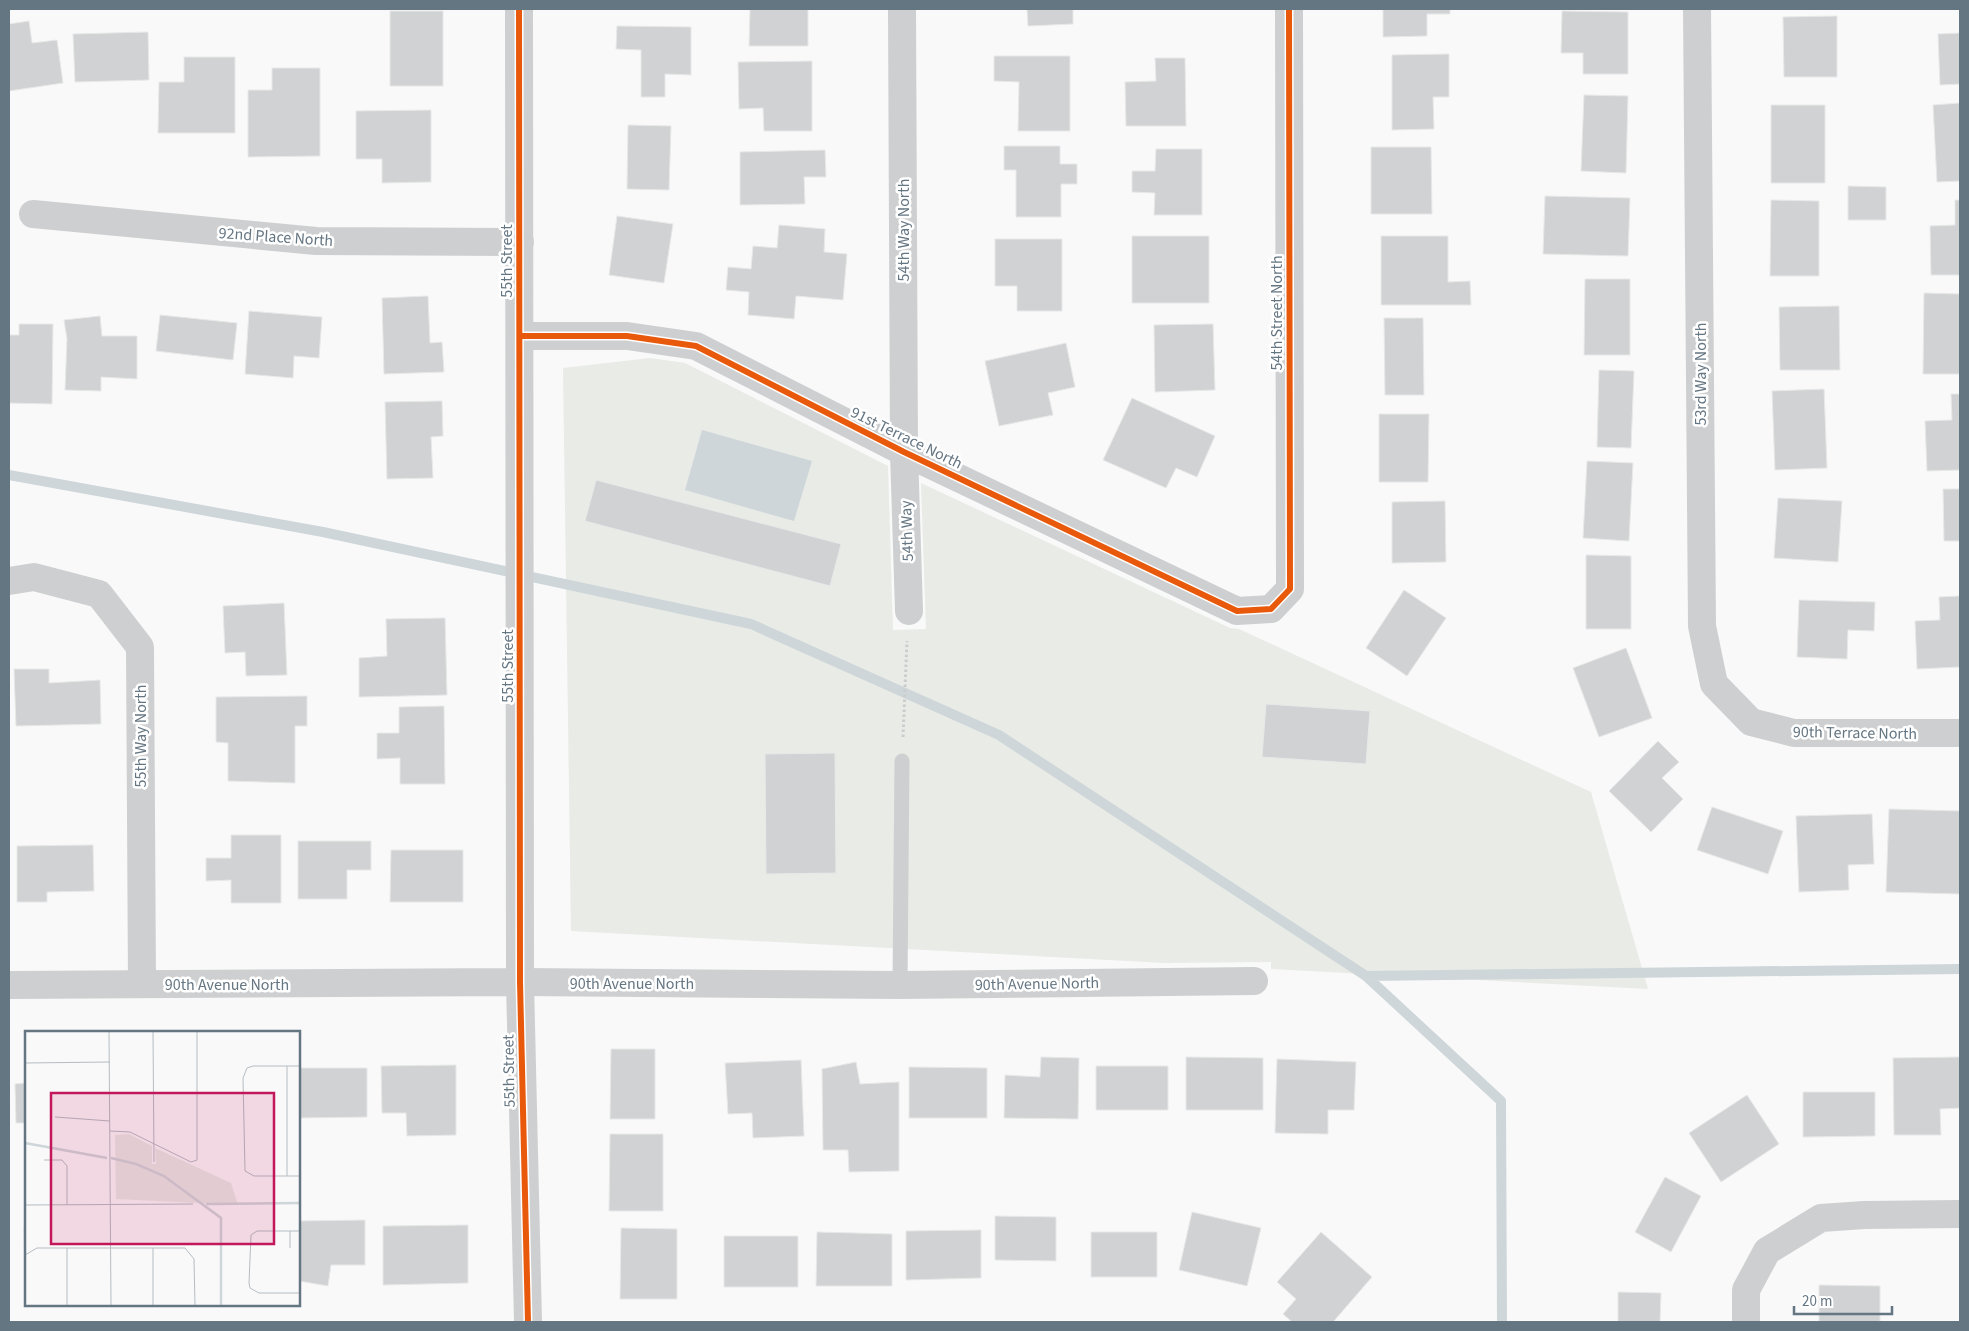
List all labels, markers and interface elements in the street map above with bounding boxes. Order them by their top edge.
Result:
street label: 54th Way North [893,179,915,281]
street label: 92nd Place North [218,222,334,252]
street label: 55th Street [496,224,518,298]
street label: 54th Street North [1266,255,1288,371]
street label: 53rd Way North [1690,322,1712,426]
street label: 91st Terrace North [847,401,966,475]
street label: 54th Way [895,500,919,562]
street label: 55th Street [497,629,519,703]
street label: 55th Way North [130,685,152,787]
street label: 90th Terrace North [1793,721,1917,745]
street label: 90th Avenue North [975,972,1099,996]
street label: 90th Avenue North [570,973,694,995]
street label: 90th Avenue North [165,974,289,996]
inset map [25,1031,300,1306]
street label: 55th Street [497,1034,521,1108]
scale bar [1794,1284,1892,1316]
text: 20 m [1802,1291,1832,1312]

